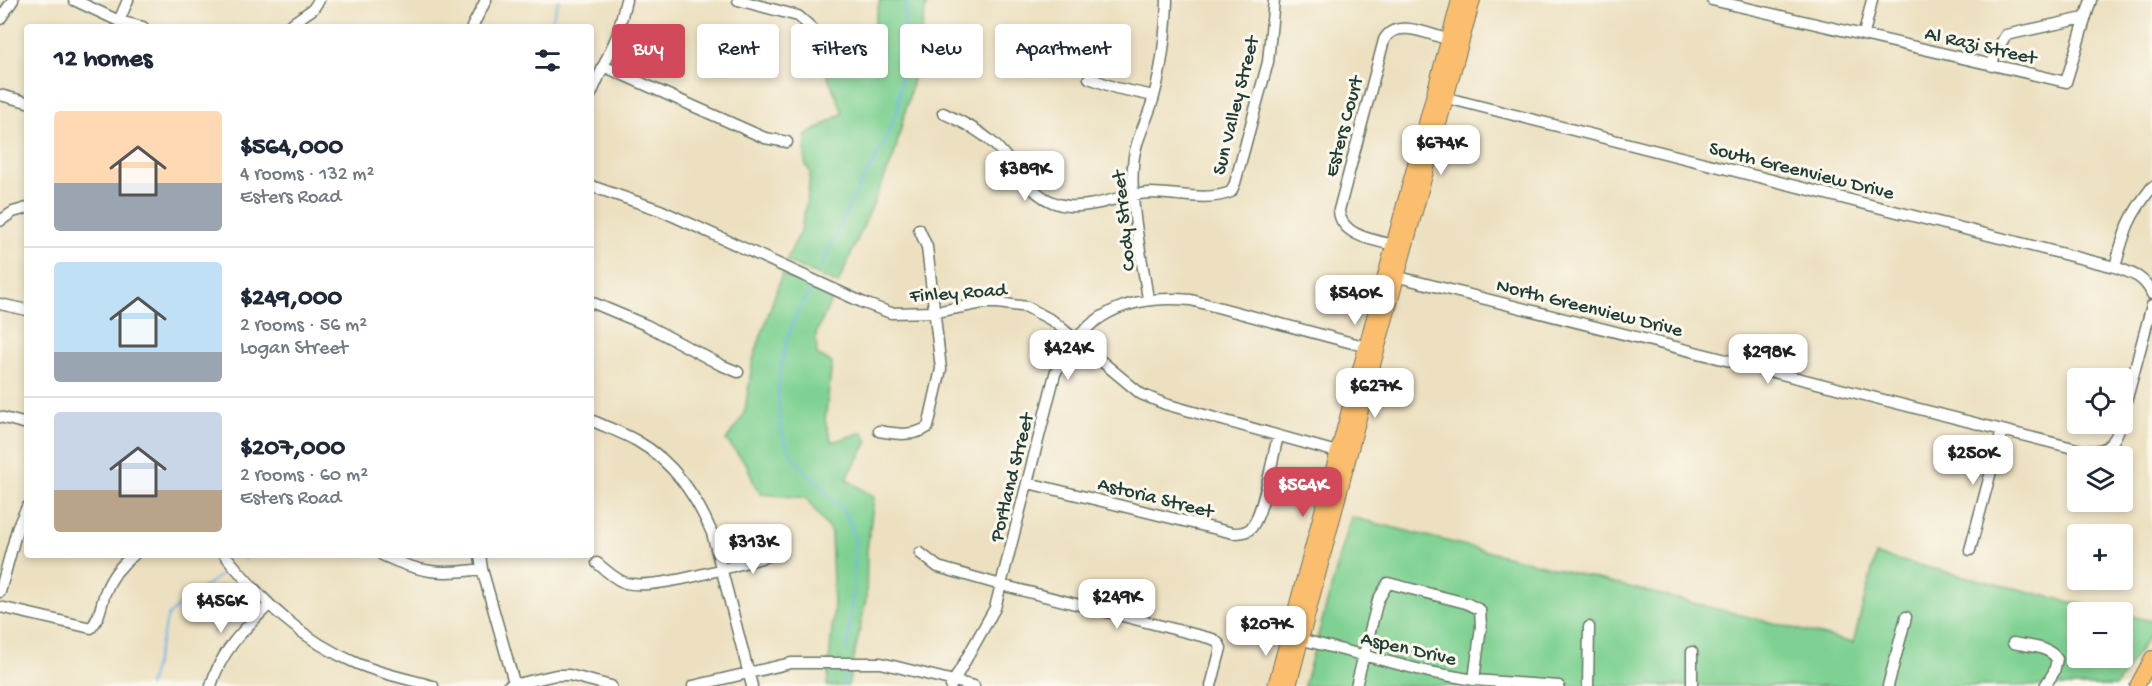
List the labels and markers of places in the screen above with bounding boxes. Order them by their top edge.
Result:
pin: $674K [1399,125,1483,176]
pin: $389K [983,151,1067,202]
pin: $540K [1313,275,1397,326]
pin: $424K [1026,330,1110,381]
pin: $298K [1726,334,1810,385]
pin: $627K [1333,368,1417,419]
pin: $250K [1931,435,2015,486]
pin: $564K [1261,467,1345,518]
pin: $313K [711,524,795,575]
pin: $249K [1075,579,1159,630]
pin: $456K [179,583,263,634]
pin: $207K [1224,606,1308,657]

